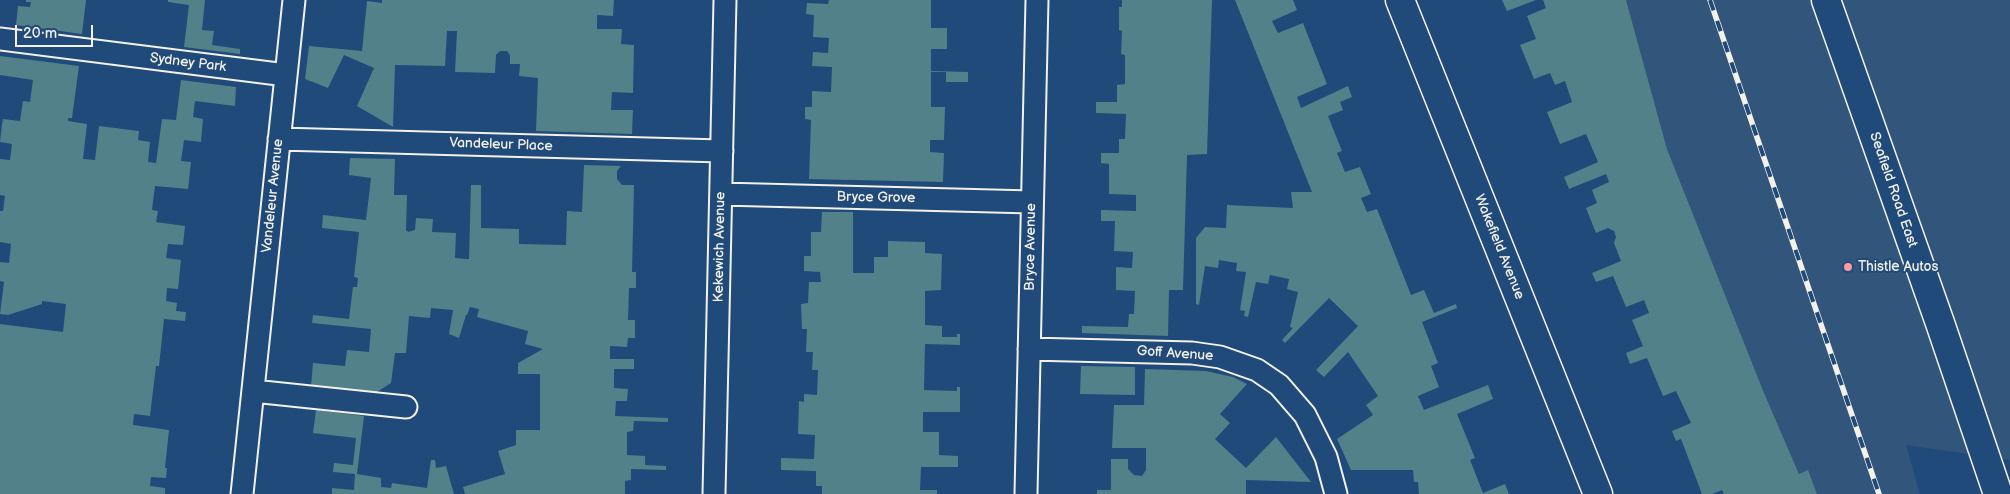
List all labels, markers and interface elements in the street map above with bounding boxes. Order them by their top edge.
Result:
scale bar [18,15,95,47]
text: 20 m [23,24,57,43]
street label: Sydney Park [149,50,227,76]
street label: Seafield Road East [1865,130,1921,250]
street label: Vandeleur Place [449,135,553,155]
street label: Vandeleur Avenue [259,138,287,254]
street label: Bryce Grove [836,189,916,207]
street label: Kekewich Avenue [711,191,729,303]
street label: Wakefield Avenue [1470,192,1528,302]
street label: Bryce Avenue [1022,203,1040,291]
place label: Thistle Autos [1858,259,1938,275]
marker: Thistle Autos [1842,261,1854,273]
street label: Goff Avenue [1136,343,1214,365]

